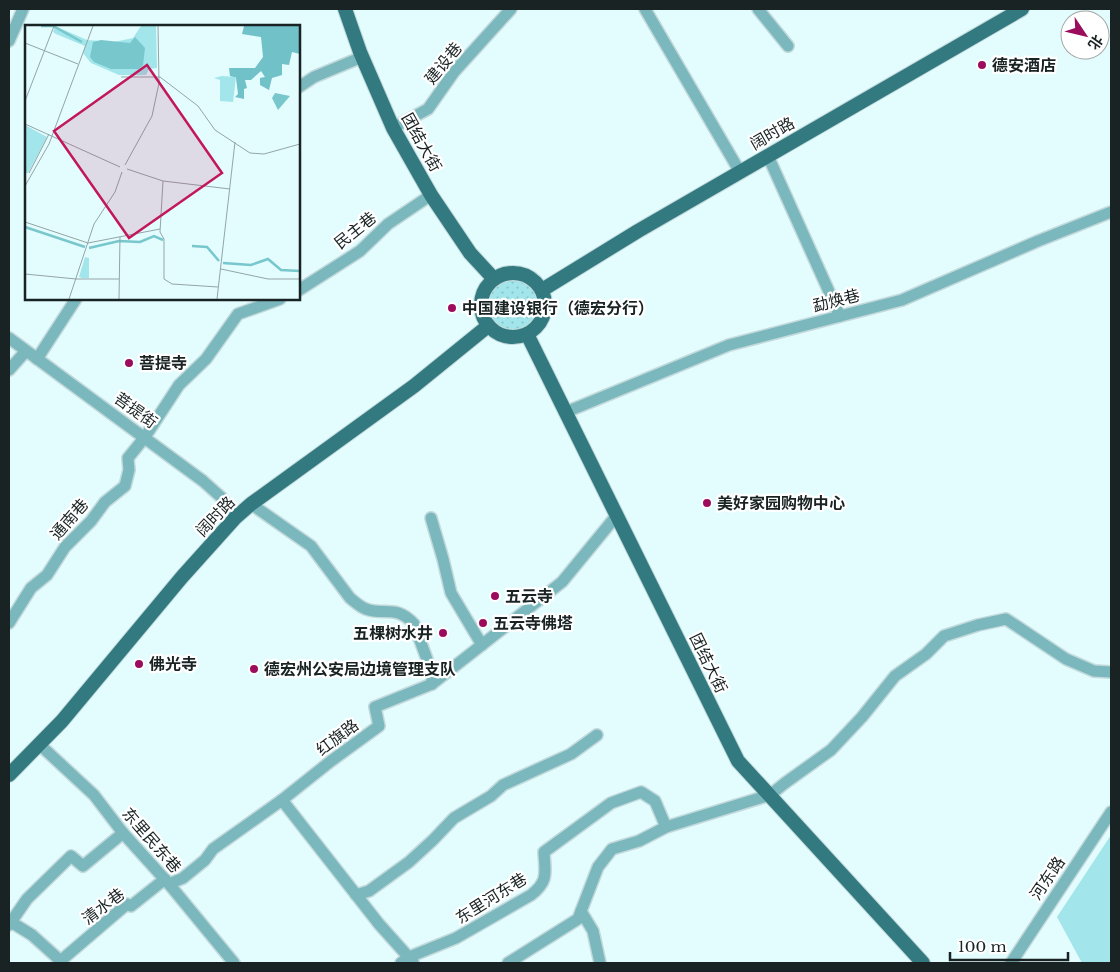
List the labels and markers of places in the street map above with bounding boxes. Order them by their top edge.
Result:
place label: 德安酒店 [992,55,1056,75]
marker: 德安酒店 [976,59,988,71]
place label: 中国建设银行（德宏分行） [462,298,654,318]
marker: 中国建设银行（德宏分行） [446,302,458,314]
place label: 菩提寺 [139,353,187,373]
marker: 菩提寺 [123,357,135,369]
place label: 美好家园购物中心 [717,493,845,513]
marker: 美好家园购物中心 [701,497,713,509]
place label: 五云寺 [505,586,553,606]
marker: 五云寺 [489,590,501,602]
place label: 五云寺佛塔 [493,613,573,633]
marker: 五云寺佛塔 [477,617,489,629]
place label: 五棵树水井 [353,623,433,643]
marker: 五棵树水井 [437,627,449,639]
place label: 佛光寺 [149,654,197,674]
marker: 佛光寺 [133,658,145,670]
place label: 德宏州公安局边境管理支队 [264,659,456,679]
marker: 德宏州公安局边境管理支队 [248,663,260,675]

